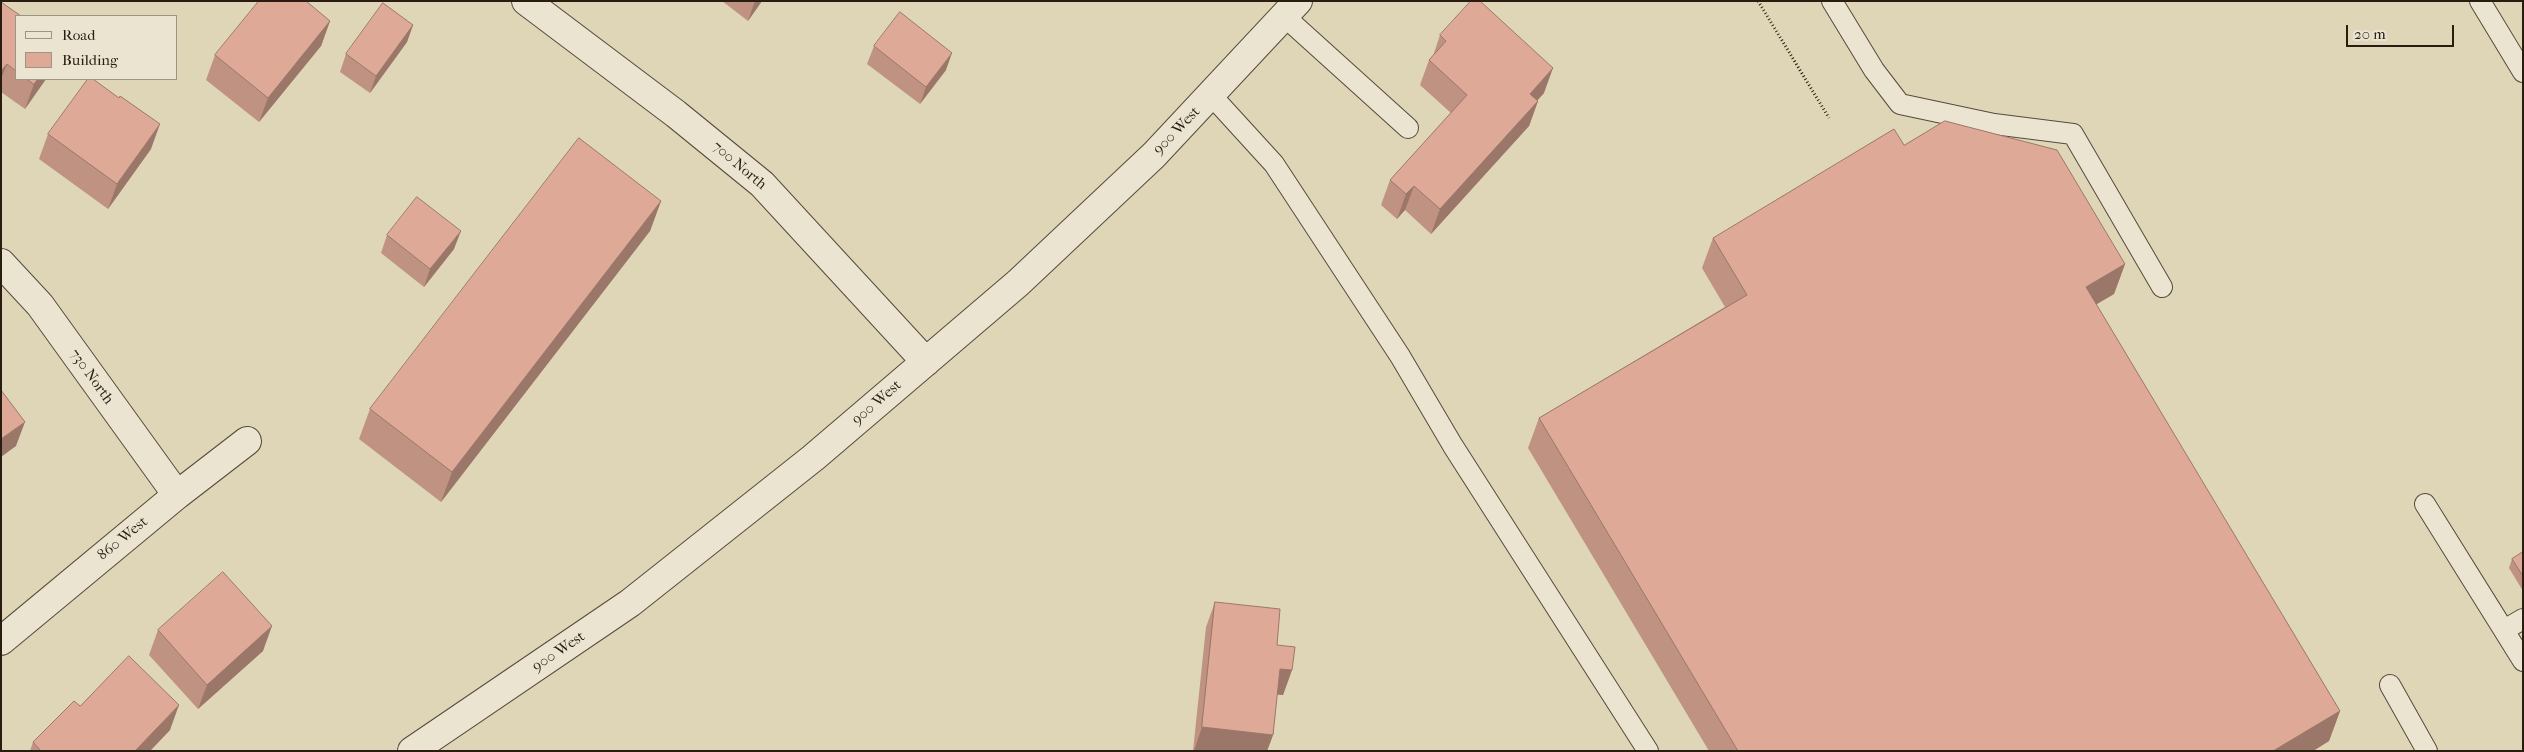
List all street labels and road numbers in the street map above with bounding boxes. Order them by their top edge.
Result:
street label: 900 West [1150,103,1204,159]
street label: 700 North [708,138,770,194]
street label: 730 North [65,346,117,408]
street label: 900 West [849,377,905,429]
street label: 860 West [94,513,152,565]
street label: 900 West [529,628,589,676]

